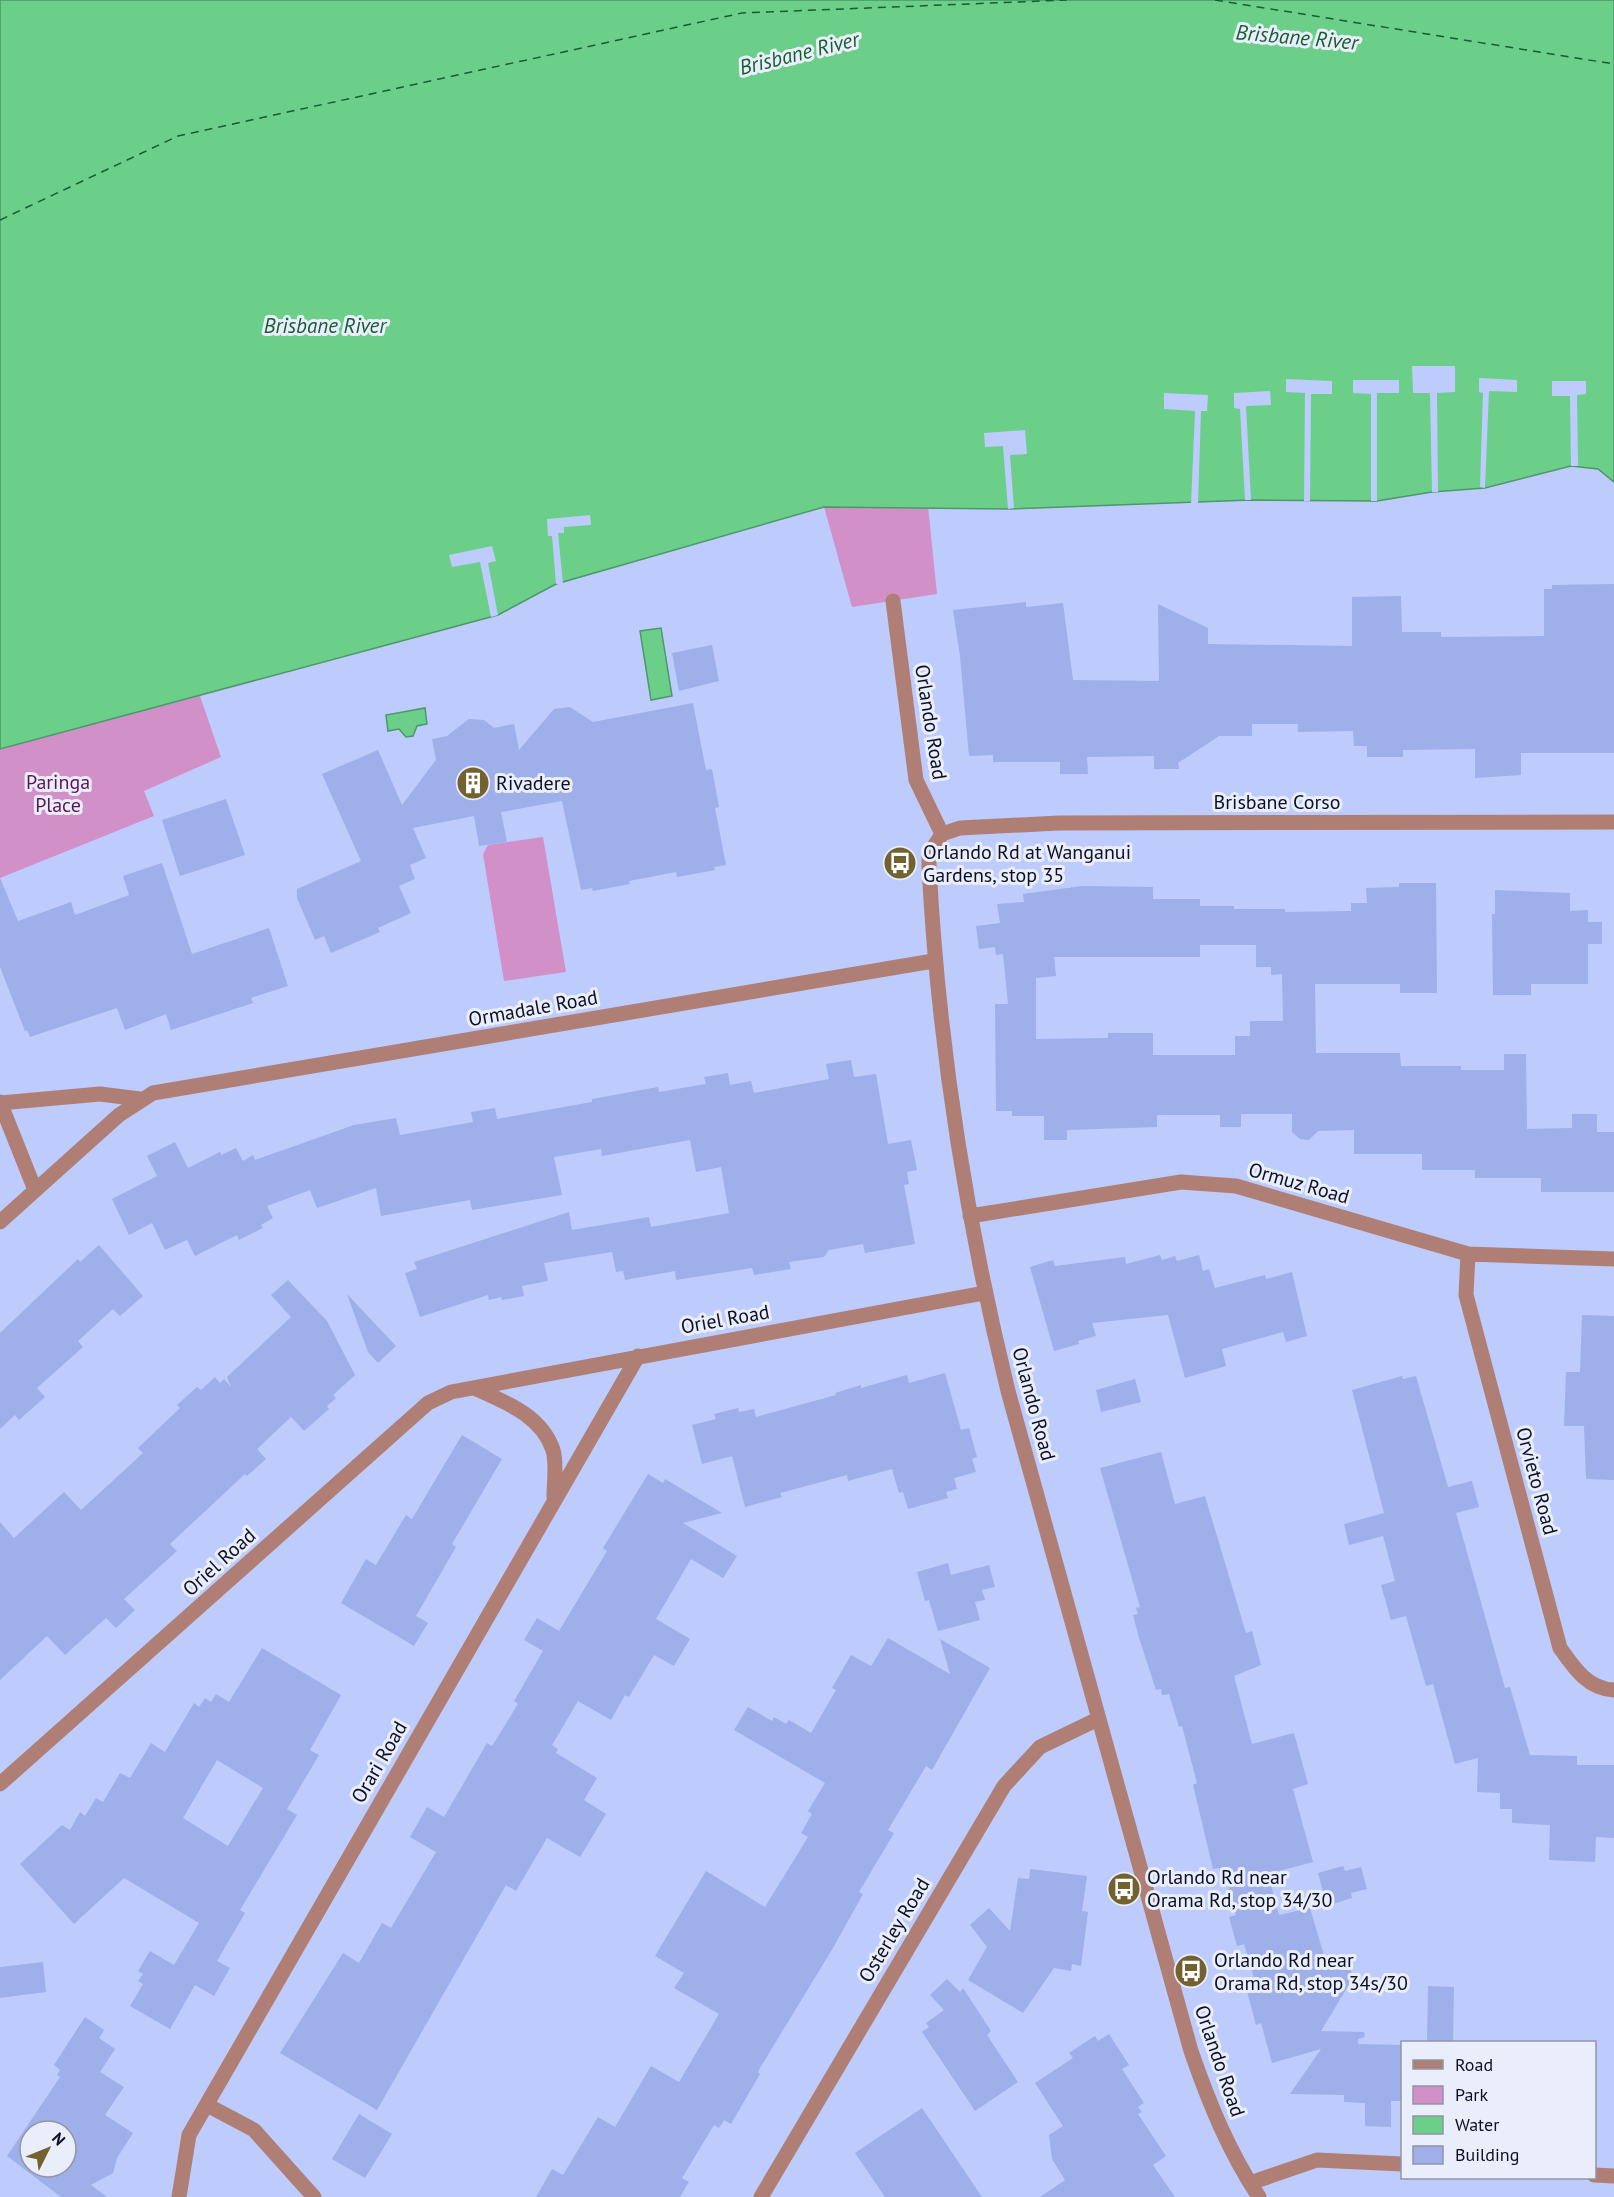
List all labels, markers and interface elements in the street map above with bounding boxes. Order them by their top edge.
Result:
water label: Brisbane River [1235,18,1361,56]
water label: Brisbane River [736,25,864,81]
water label: Brisbane River [264,312,388,339]
street label: Orlando Road [909,663,953,781]
building icon: Rivadere [455,765,491,801]
park label: Paringa Place [26,769,90,818]
place label: Rivadere [496,770,571,796]
street label: Brisbane Corso [1214,789,1340,815]
place label: Orlando Rd at Wanganui Gardens, stop 35 [923,839,1131,888]
bus stop icon: Orlando Rd at Wanganui Gardens, stop 35 [882,845,918,881]
street label: Ormadale Road [466,984,600,1032]
street label: Ormuz Road [1246,1156,1352,1210]
street label: Oriel Road [679,1298,771,1340]
street label: Orlando Road [1006,1344,1062,1464]
street label: Orvieto Road [1510,1424,1564,1538]
street label: Oriel Road [177,1522,261,1602]
street label: Orari Road [345,1716,413,1808]
place label: Orlando Rd near Orama Rd, stop 34/30 [1147,1864,1332,1913]
bus stop icon: Orlando Rd near Orama Rd, stop 34/30 [1106,1871,1142,1907]
street label: Osterley Road [853,1873,935,1987]
place label: Orlando Rd near Orama Rd, stop 34s/30 [1214,1947,1408,1996]
bus stop icon: Orlando Rd near Orama Rd, stop 34s/30 [1173,1953,1209,1989]
street label: Orlando Road [1189,2002,1251,2120]
legend [1401,2041,1596,2179]
text: Road [1455,2053,1493,2076]
text: Park [1455,2083,1488,2106]
text: Water [1455,2113,1499,2136]
north arrow [18,2119,78,2179]
text: N [48,2128,70,2149]
text: Building [1455,2143,1519,2166]

